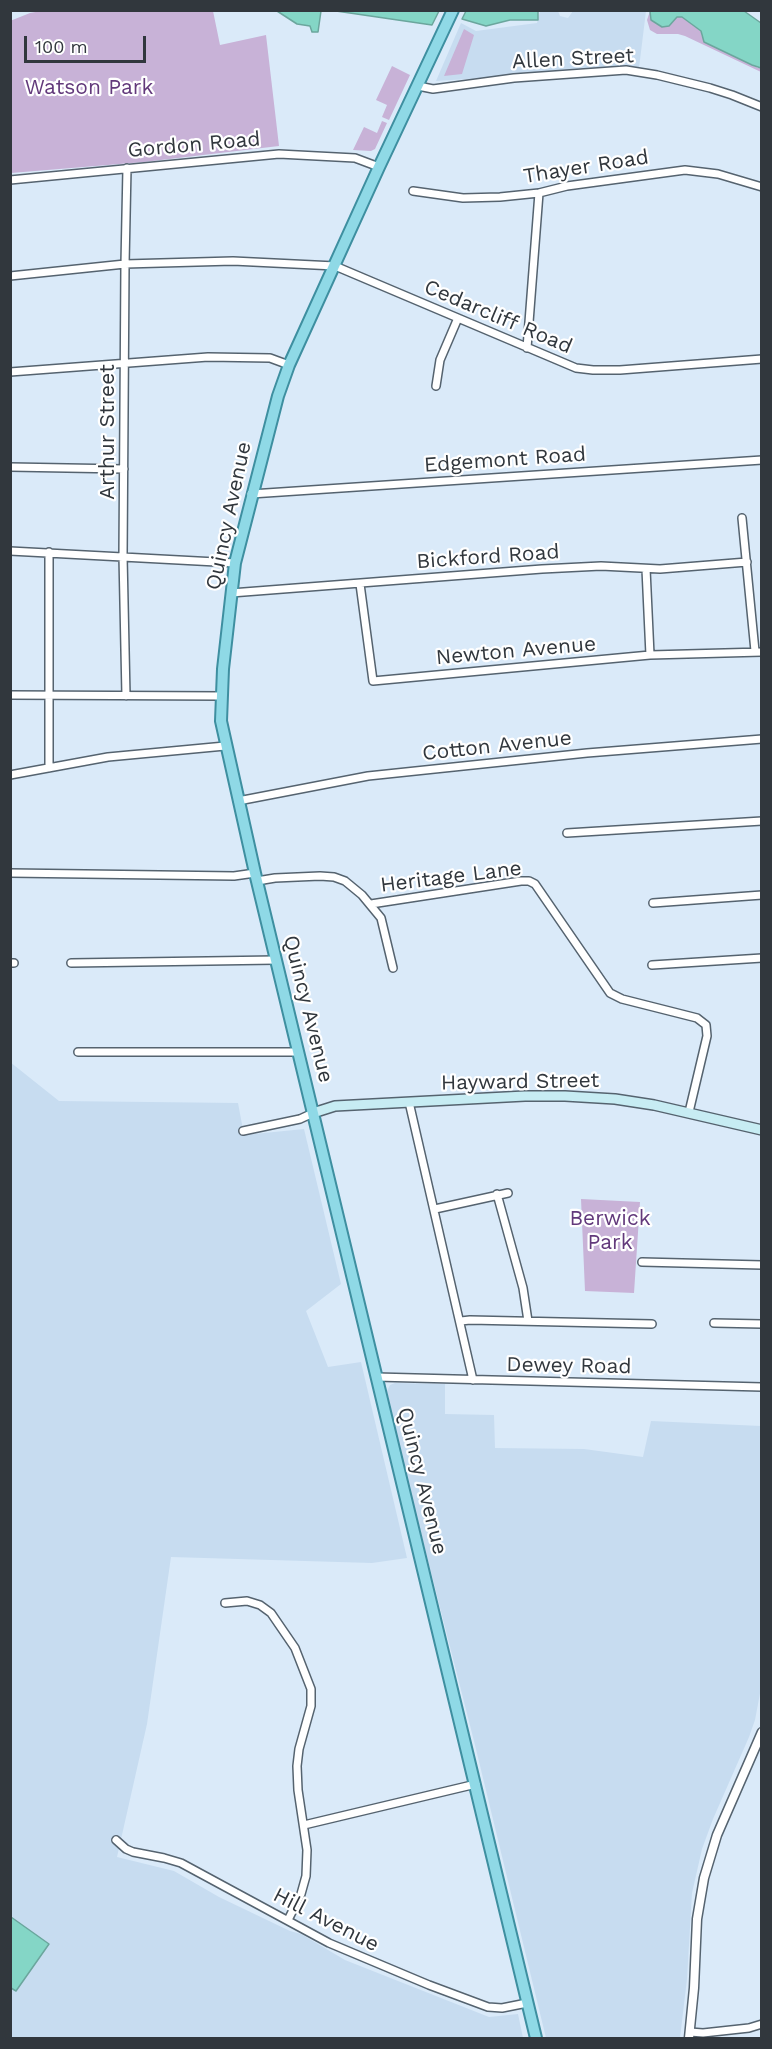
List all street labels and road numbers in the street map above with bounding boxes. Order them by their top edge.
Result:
street label: Allen Street [511,43,635,75]
street label: Gordon Road [127,127,261,163]
street label: Thayer Road [522,145,650,189]
street label: Cedarcliff Road [420,274,576,360]
street label: Arthur Street [95,364,121,500]
street label: Quincy Avenue [201,440,257,592]
street label: Edgemont Road [423,442,587,478]
street label: Bickford Road [416,539,560,575]
street label: Newton Avenue [435,631,597,671]
street label: Cotton Avenue [421,726,573,766]
street label: Heritage Lane [379,856,523,898]
street label: Quincy Avenue [278,933,338,1085]
street label: Hayward Street [441,1068,599,1096]
street label: Dewey Road [506,1352,632,1380]
street label: Quincy Avenue [392,1405,452,1557]
street label: Hill Avenue [269,1883,383,1957]

